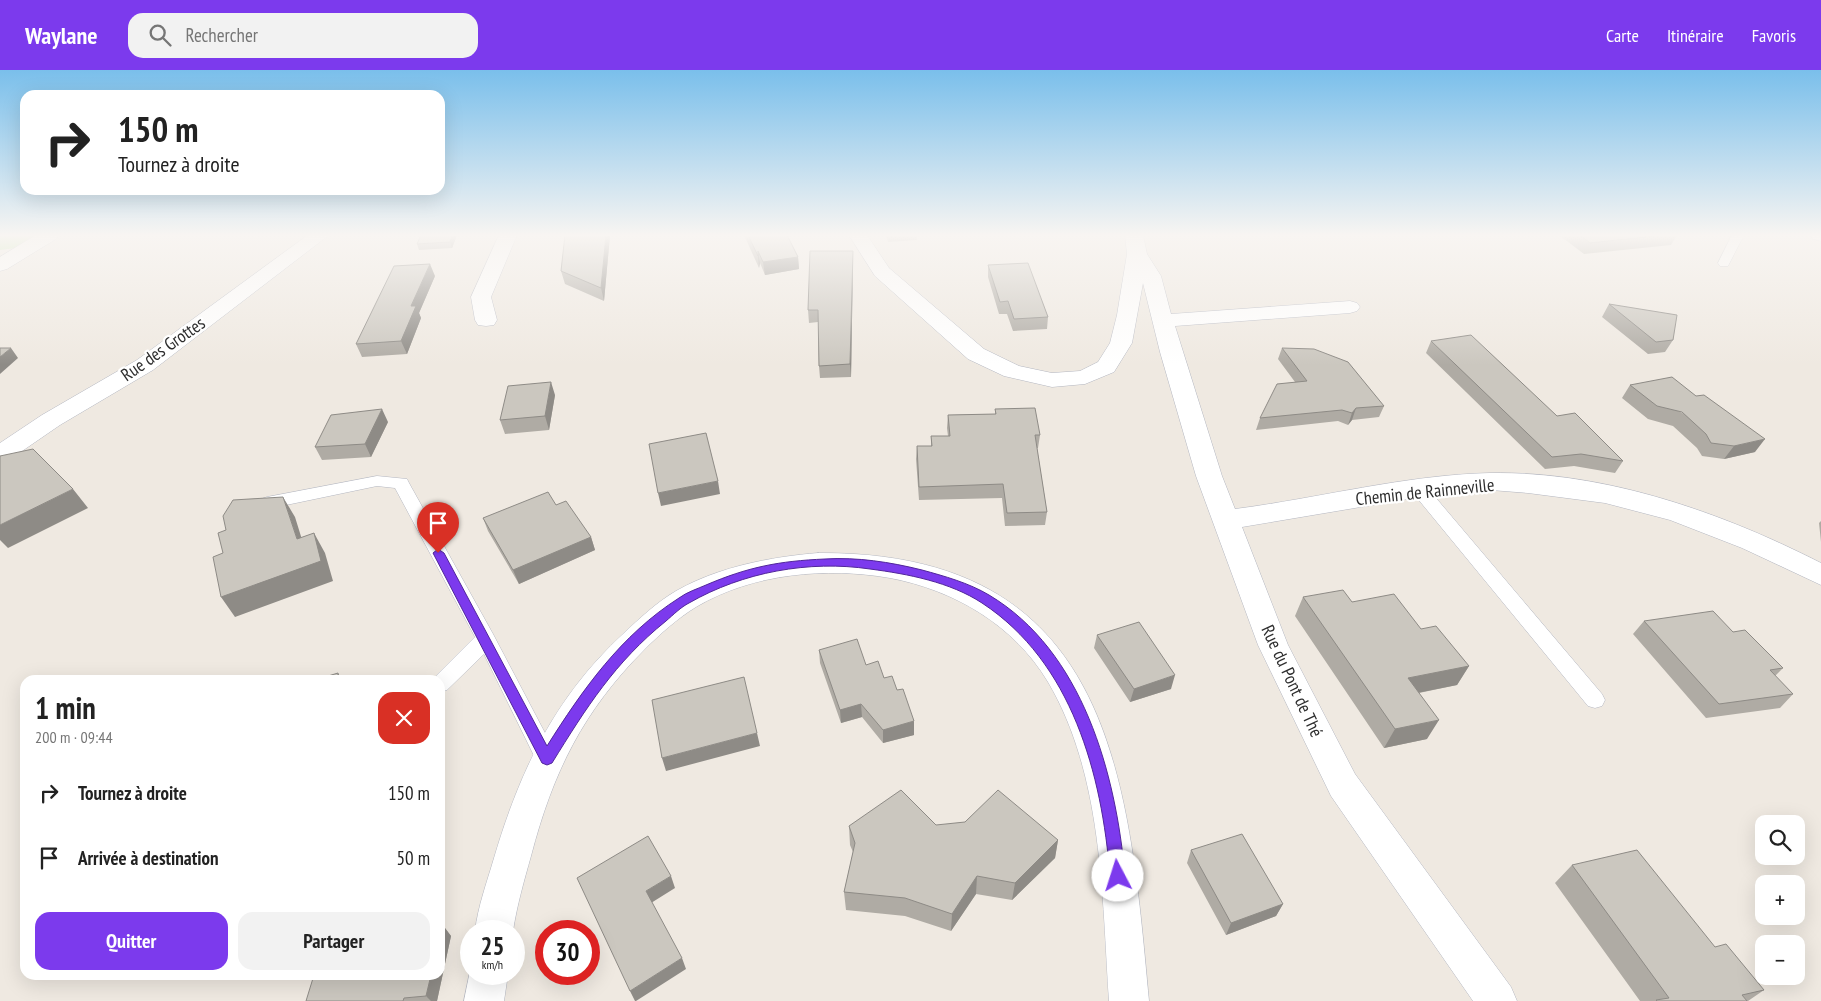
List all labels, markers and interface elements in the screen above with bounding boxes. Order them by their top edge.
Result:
search box [128,13,478,58]
text: Waylane [25,20,98,51]
icon: search [146,21,174,49]
text: Rechercher [186,23,258,47]
text: Carte [1606,24,1639,47]
text: Itinéraire [1667,24,1724,47]
text: Favoris [1752,24,1796,47]
text: 150 m [118,106,199,152]
icon: right [35,110,100,175]
text: Tournez à droite [118,150,240,178]
street label: Rue des Grottes [116,311,209,386]
street label: Chemin de Rainneville [1354,473,1495,510]
pin [417,502,459,553]
icon: arrive [424,509,452,537]
street label: Rue du Pont de Thé [1256,621,1328,741]
text: 1 min [35,688,96,727]
button: close [378,692,430,744]
text: 200 m · 09:44 [35,727,113,747]
icon: right [35,779,63,807]
text: Tournez à droite [78,781,187,805]
text: 150 m [388,781,430,805]
map controls [1755,815,1805,985]
button: search [1755,815,1805,865]
icon: arrive [35,844,63,872]
text: Arrivée à destination [78,846,219,870]
text: 50 m [397,846,430,870]
position arrow [1091,849,1143,901]
button: + [1755,875,1805,925]
button: Quitter [35,912,228,970]
button: Partager [238,912,430,970]
speed limit sign: 30 [535,920,600,985]
text: 25 [481,930,504,962]
button: − [1755,935,1805,985]
text: km/h [482,957,503,972]

